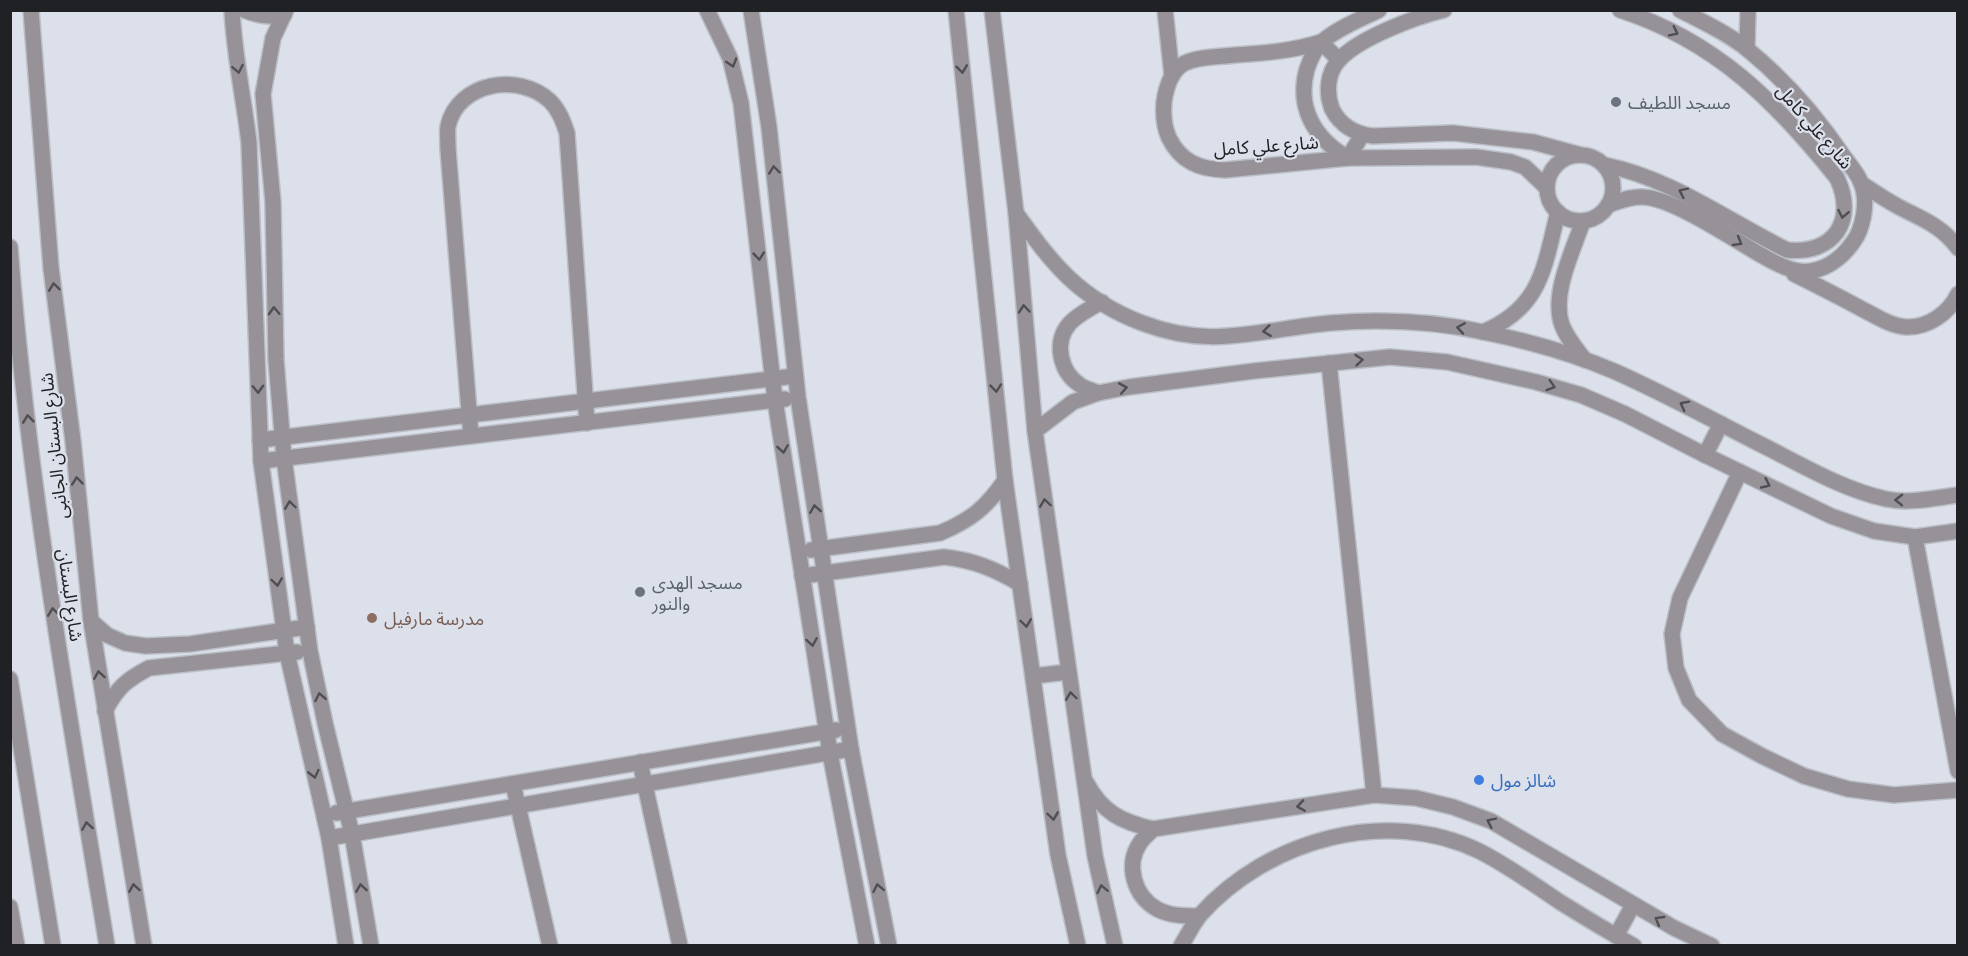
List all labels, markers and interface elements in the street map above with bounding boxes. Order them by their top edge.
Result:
one-way arrow [1668,25,1679,37]
one-way arrow [724,57,737,68]
one-way arrow [231,63,244,73]
one-way arrow [955,64,968,73]
street label: شارع علي كامل [1769,78,1859,176]
place label: مسجد اللطيف [1628,90,1731,114]
marker: مسجد اللطيف [1609,95,1623,109]
street label: شارع علي كامل [1213,129,1320,164]
one-way arrow [768,165,781,174]
one-way arrow [1679,188,1690,200]
one-way arrow [1837,208,1850,218]
one-way arrow [1732,235,1742,246]
one-way arrow [752,251,765,261]
one-way arrow [48,283,60,292]
one-way arrow [1018,304,1031,313]
one-way arrow [268,306,280,315]
one-way arrow [1456,322,1466,335]
one-way arrow [1262,325,1271,337]
one-way arrow [1354,354,1363,367]
street label: شارع البستان الجانبى [33,371,76,520]
one-way arrow [1545,379,1556,391]
one-way arrow [1118,382,1128,395]
one-way arrow [989,383,1002,392]
one-way arrow [251,384,264,393]
one-way arrow [1679,401,1690,412]
one-way arrow [23,414,35,424]
one-way arrow [776,445,788,454]
one-way arrow [71,476,84,486]
one-way arrow [1759,477,1770,489]
one-way arrow [1895,494,1904,506]
one-way arrow [1039,498,1052,507]
one-way arrow [285,500,297,509]
one-way arrow [809,505,822,515]
street label: شارع البستان [50,547,89,643]
place label: مسجد الهدى والنور [651,570,743,615]
one-way arrow [271,578,283,587]
marker: مسجد الهدى والنور [633,585,647,599]
place label: مدرسة مارفيل [384,606,484,630]
one-way arrow [47,608,59,617]
marker: مدرسة مارفيل [365,611,379,625]
one-way arrow [1019,618,1031,628]
one-way arrow [806,638,818,647]
one-way arrow [94,670,106,679]
one-way arrow [1066,691,1078,701]
one-way arrow [314,693,327,703]
one-way arrow [307,768,320,778]
place label: شالز مول [1491,768,1556,792]
marker: شالز مول [1472,773,1486,787]
one-way arrow [1296,800,1305,812]
one-way arrow [1046,811,1059,821]
one-way arrow [1486,818,1497,830]
one-way arrow [82,821,94,830]
one-way arrow [128,883,141,893]
one-way arrow [355,883,368,893]
one-way arrow [872,883,885,893]
one-way arrow [1096,884,1109,894]
one-way arrow [1655,916,1665,927]

